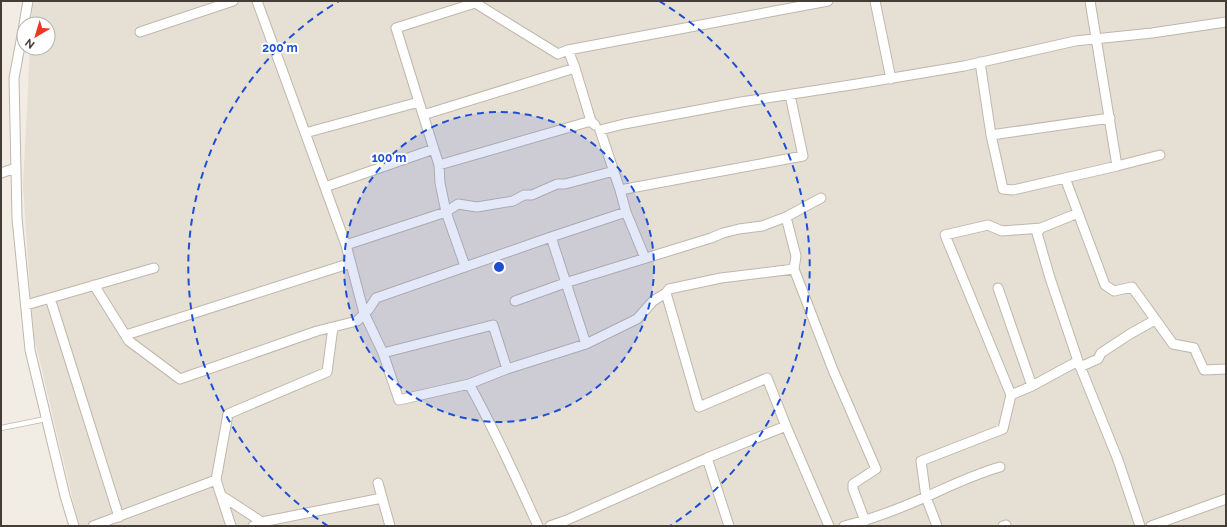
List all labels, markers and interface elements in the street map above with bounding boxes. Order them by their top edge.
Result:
north arrow [16,16,56,56]
text: N [23,36,37,51]
text: 200 m [262,41,298,55]
text: 100 m [372,151,406,165]
centre of rings [492,260,506,274]

